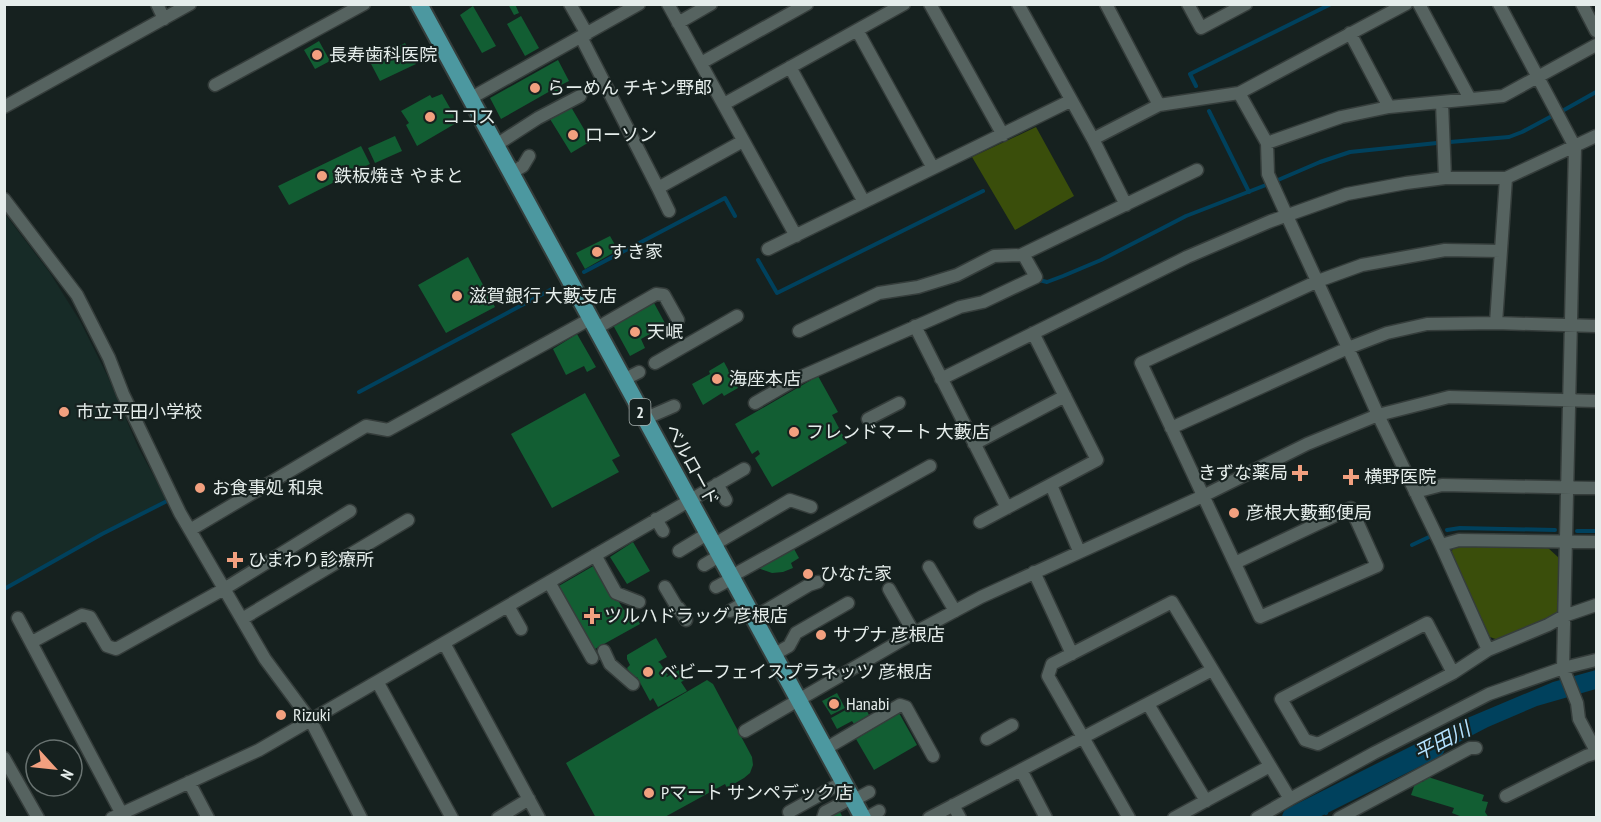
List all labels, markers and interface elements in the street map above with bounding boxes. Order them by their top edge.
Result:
place label: 長寿歯科医院 [329,43,437,66]
marker: 長寿歯科医院 [310,48,324,62]
place label: らーめん チキン野郎 [547,76,712,99]
marker: らーめん チキン野郎 [528,81,542,95]
place label: ココス [442,105,496,128]
marker: ココス [423,110,437,124]
place label: ローソン [585,123,657,146]
marker: ローソン [566,128,580,142]
place label: 鉄板焼き やまと [334,164,464,187]
marker: 鉄板焼き やまと [315,169,329,183]
place label: すき家 [609,240,663,263]
marker: すき家 [590,245,604,259]
place label: 滋賀銀行 大藪支店 [469,284,617,307]
marker: 滋賀銀行 大藪支店 [450,289,464,303]
place label: 天岷 [647,320,683,343]
marker: 天岷 [628,325,642,339]
place label: 海座本店 [729,367,801,390]
marker: 海座本店 [710,372,724,386]
road number: 2 [630,399,650,425]
place label: 市立平田小学校 [76,400,202,423]
marker: 市立平田小学校 [57,405,71,419]
street label: ベルロード [661,420,724,510]
place label: フレンドマート 大藪店 [806,420,990,443]
marker: フレンドマート 大藪店 [787,425,801,439]
place label: きずな薬局 [1198,461,1288,484]
place label: 横野医院 [1364,465,1436,488]
marker: きずな薬局 [1293,466,1307,480]
marker: 横野医院 [1342,468,1360,486]
place label: お食事処 和泉 [212,476,324,499]
marker: お食事処 和泉 [193,481,207,495]
place label: 彦根大藪郵便局 [1246,501,1372,524]
marker: 彦根大藪郵便局 [1227,506,1241,520]
place label: ひまわり診療所 [248,548,374,571]
marker: ひまわり診療所 [226,551,244,569]
place label: ひなた家 [820,562,892,585]
marker: ひなた家 [801,567,815,581]
place label: ツルハドラッグ 彦根店 [604,604,788,627]
marker: ツルハドラッグ 彦根店 [585,609,599,623]
place label: サプナ 彦根店 [833,623,945,646]
marker: サプナ 彦根店 [814,628,828,642]
place label: ベビーフェイスプラネッツ 彦根店 [660,660,932,683]
marker: ベビーフェイスプラネッツ 彦根店 [641,665,655,679]
place label: Hanabi [846,692,890,715]
marker: Hanabi [827,697,841,711]
place label: Rizuki [293,703,331,726]
marker: Rizuki [274,708,288,722]
water label: 平田川 [1409,715,1476,766]
north arrow [24,738,84,798]
text: N [56,766,78,783]
place label: Pマート サンペデック店 [661,781,853,804]
marker: Pマート サンペデック店 [642,786,656,800]

